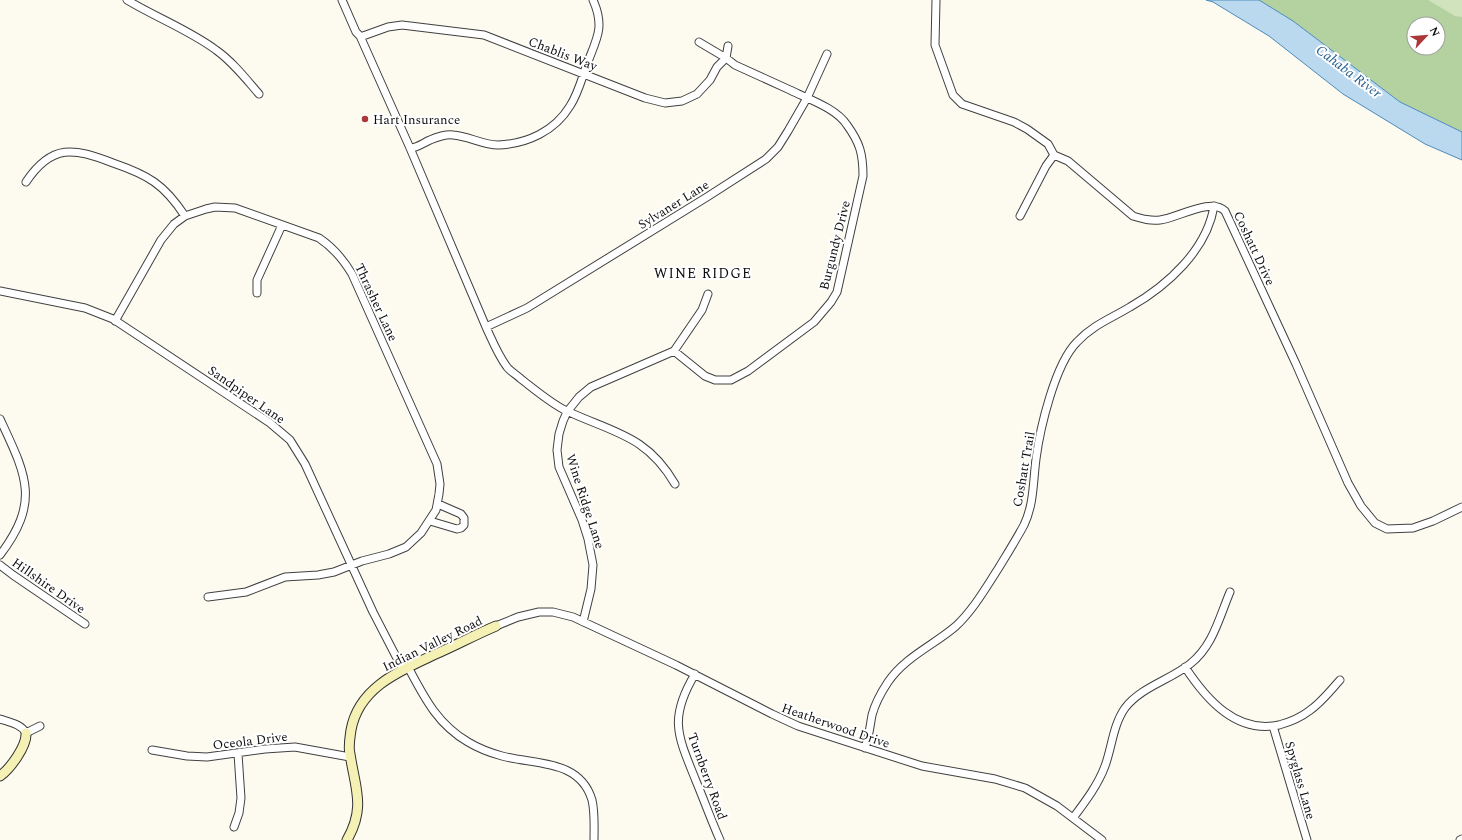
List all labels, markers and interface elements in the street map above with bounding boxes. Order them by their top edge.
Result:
north arrow [1406,16,1446,56]
text: N [1425,24,1444,40]
street label: Chablis Way [525,32,601,76]
water label: Cahaba River [1311,40,1386,103]
place label: Hart Insurance [373,110,460,130]
marker: Hart Insurance [360,114,370,124]
street label: Sylvaner Lane [634,175,713,235]
street label: Burgundy Drive [814,198,856,292]
street label: Coshatt Drive [1228,208,1280,289]
street label: Thrasher Lane [349,260,403,345]
district label: WINE RIDGE [654,263,752,284]
street label: Sandpiper Lane [204,361,289,429]
street label: Coshatt Trail [1008,430,1040,508]
street label: Wine Ridge Lane [560,451,610,551]
street label: Hillshire Drive [7,553,89,619]
street label: Indian Valley Road [379,611,486,677]
street label: Heatherwood Drive [779,698,892,754]
street label: Oceola Drive [212,726,289,756]
street label: Turnberry Road [682,730,732,823]
street label: Spyglass Lane [1279,739,1321,822]

